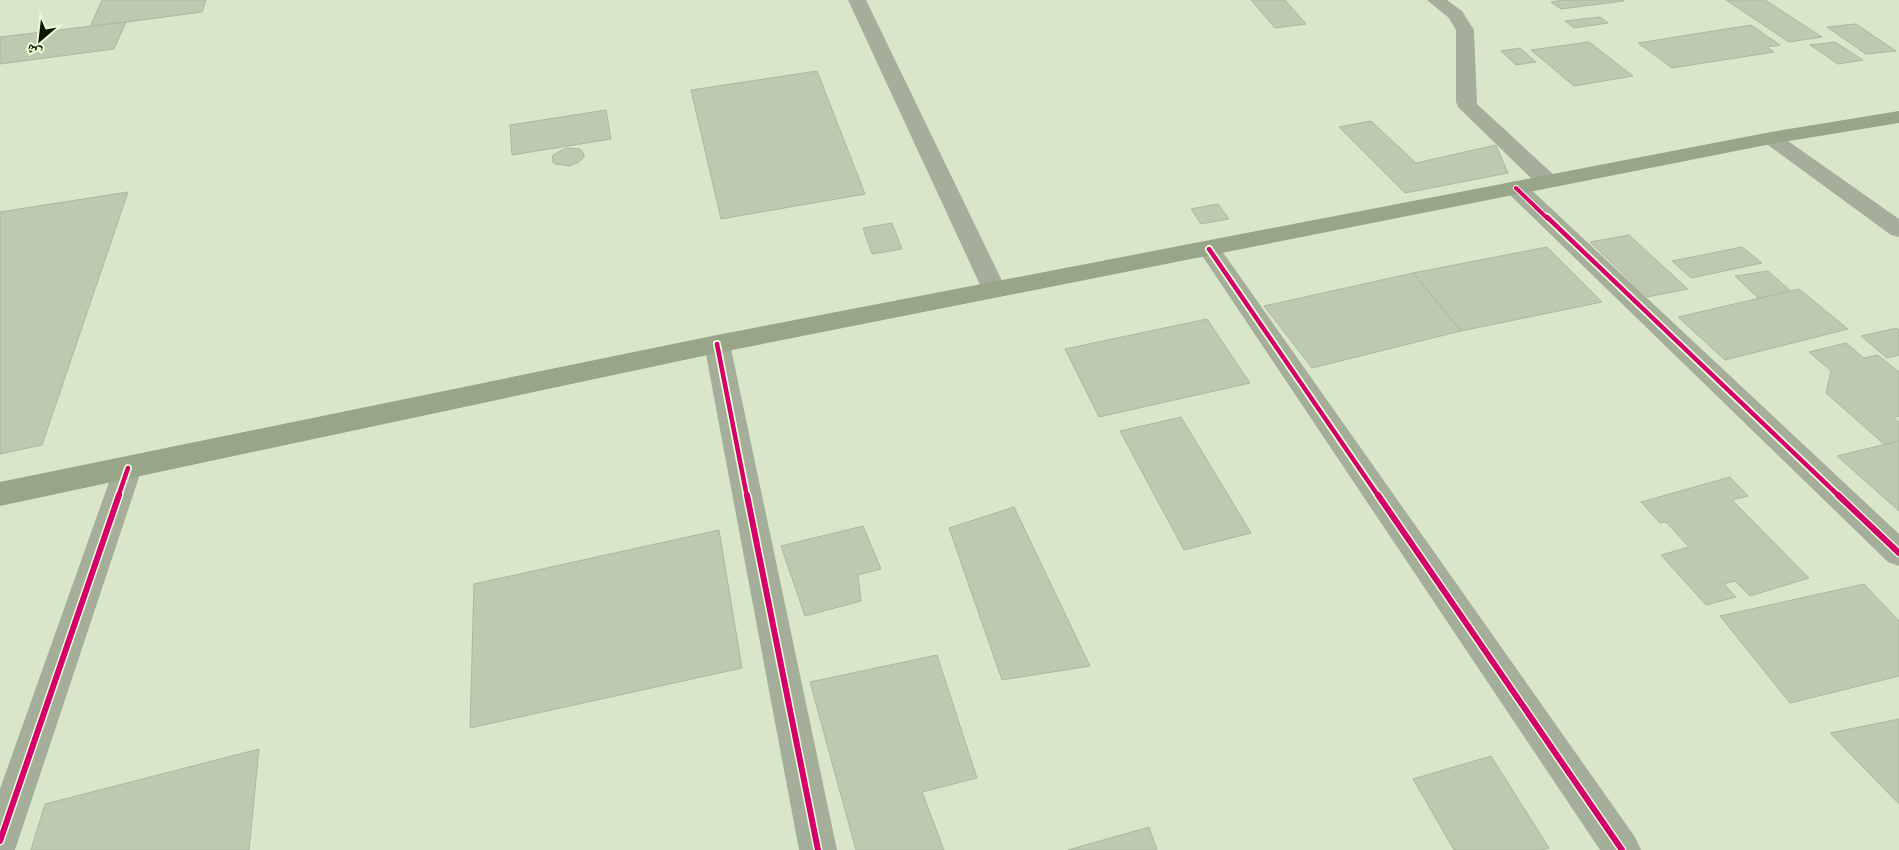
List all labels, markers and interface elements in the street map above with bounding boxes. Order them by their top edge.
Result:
north arrow [15,15,65,65]
text: ش [23,40,45,63]

